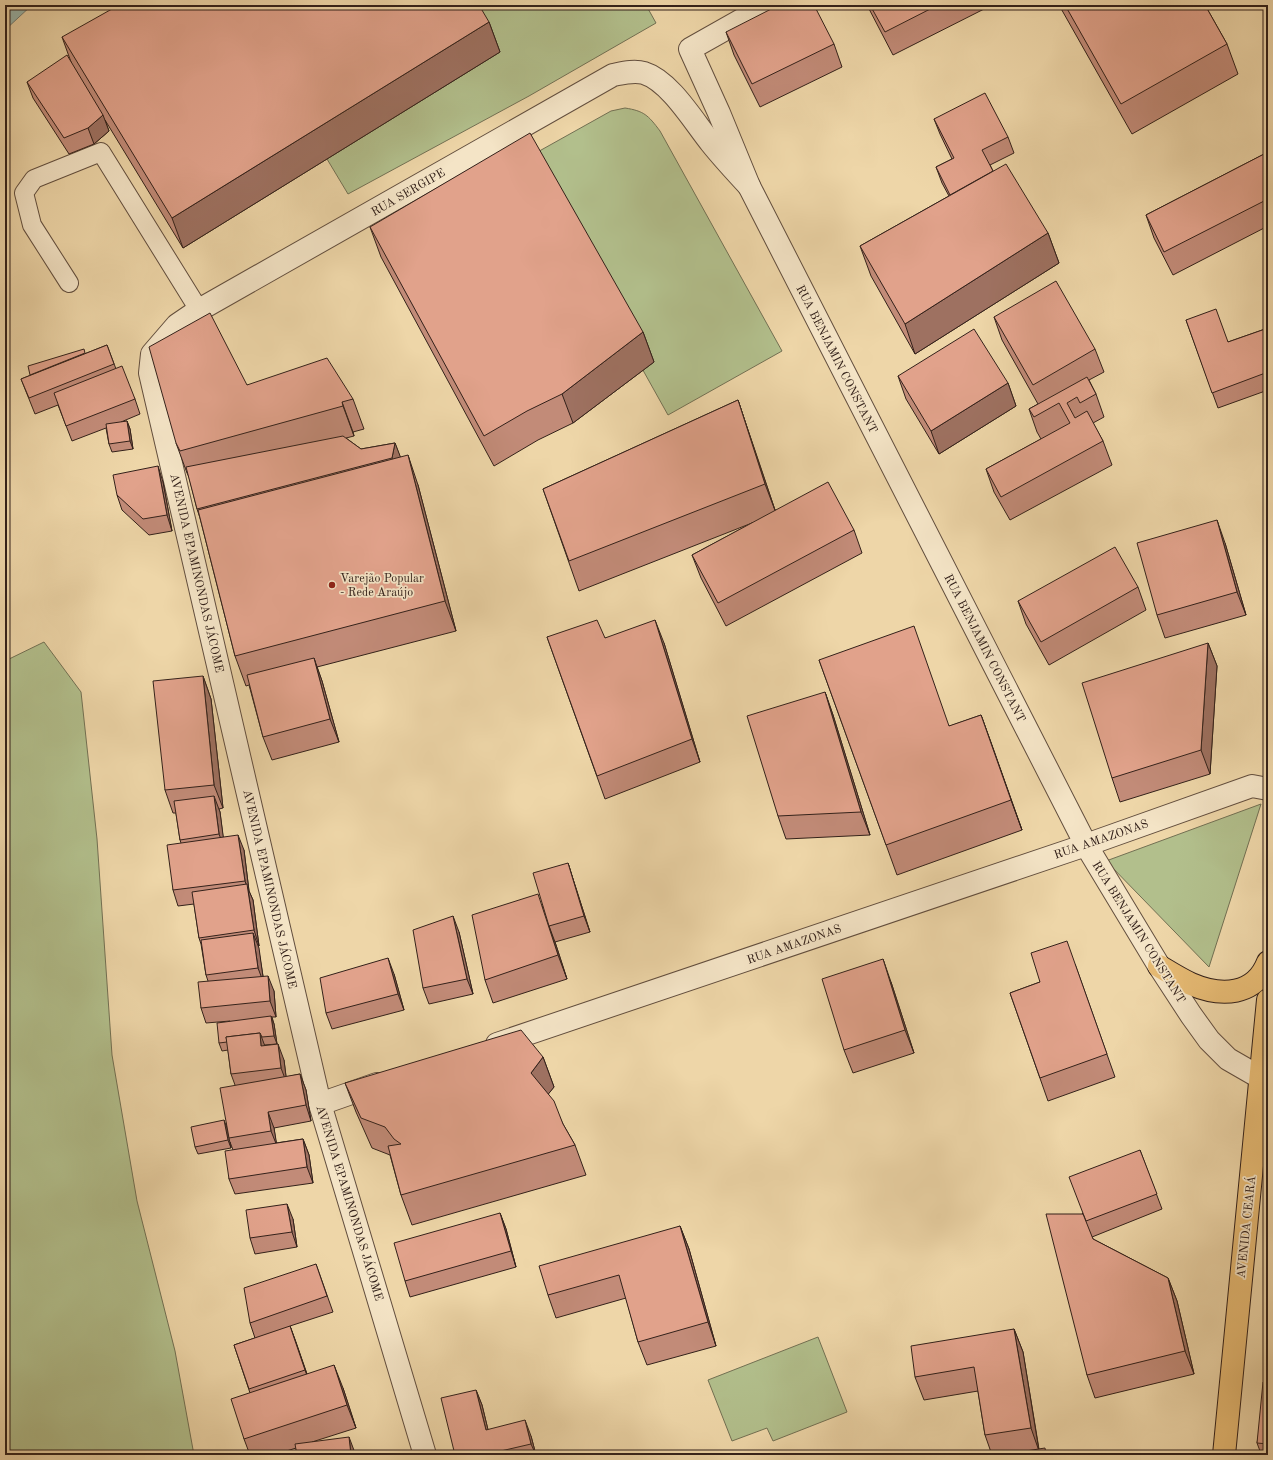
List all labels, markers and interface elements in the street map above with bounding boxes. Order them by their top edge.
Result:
street label: RUA SERGIPE [370,167,447,219]
street label: RUA BENJAMIN CONSTANT [793,283,879,436]
street label: AVENIDA EPAMINONDAS JÁCOME [167,472,228,674]
street label: RUA BENJAMIN CONSTANT [941,572,1027,725]
place label: Varejão Popular - Rede Araújo [340,573,424,599]
marker: Varejão Popular - Rede Araújo [327,580,337,590]
street label: AVENIDA EPAMINONDAS JÁCOME [240,788,301,990]
street label: RUA AMAZONAS [1053,818,1150,862]
street label: RUA BENJAMIN CONSTANT [1089,860,1187,1006]
street label: RUA AMAZONAS [746,923,843,967]
street label: AVENIDA EPAMINONDAS JÁCOME [313,1103,387,1303]
street label: AVENIDA CEARÁ [1233,1175,1258,1279]

